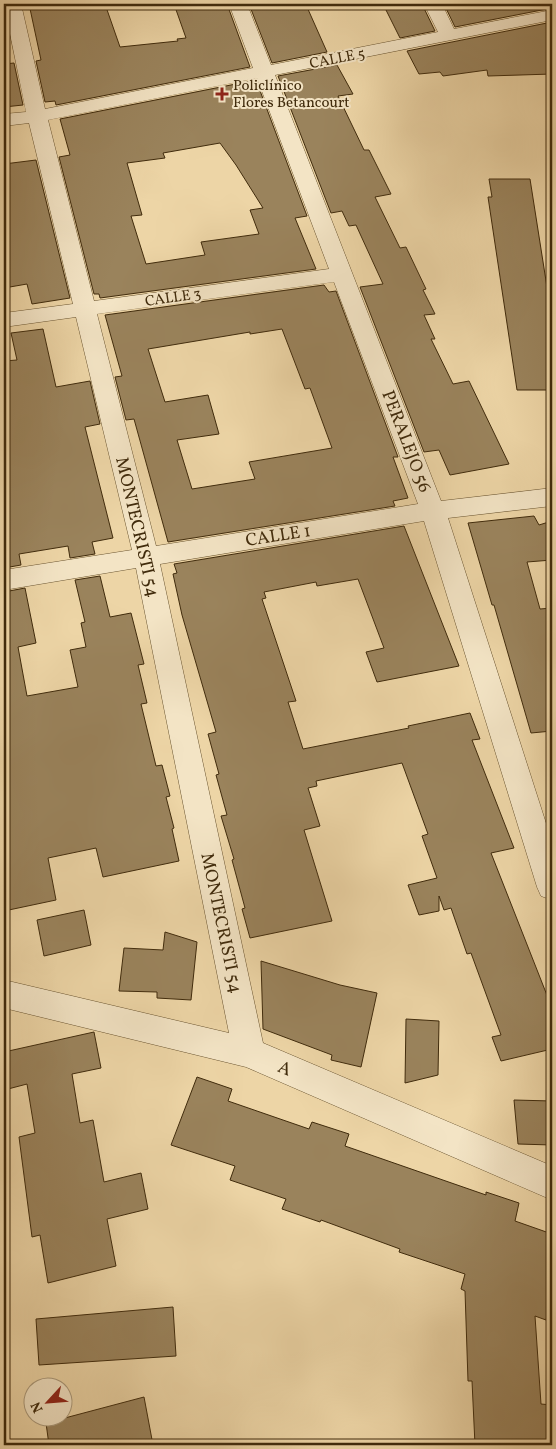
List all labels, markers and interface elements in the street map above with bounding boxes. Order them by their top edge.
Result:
street label: CALLE 5 [308,44,367,75]
place label: Policlínico Flores Betancourt [233,76,350,114]
marker: Policlínico Flores Betancourt [215,87,229,101]
street label: CALLE 3 [144,284,203,313]
street label: PERALEJO 56 [375,387,437,496]
street label: MONTECRISTI 54 [108,455,165,600]
street label: CALLE 1 [244,519,313,554]
street label: MONTECRISTI 54 [193,851,248,996]
street label: A [274,1055,295,1083]
north arrow [22,1376,72,1426]
text: N [27,1398,48,1416]

